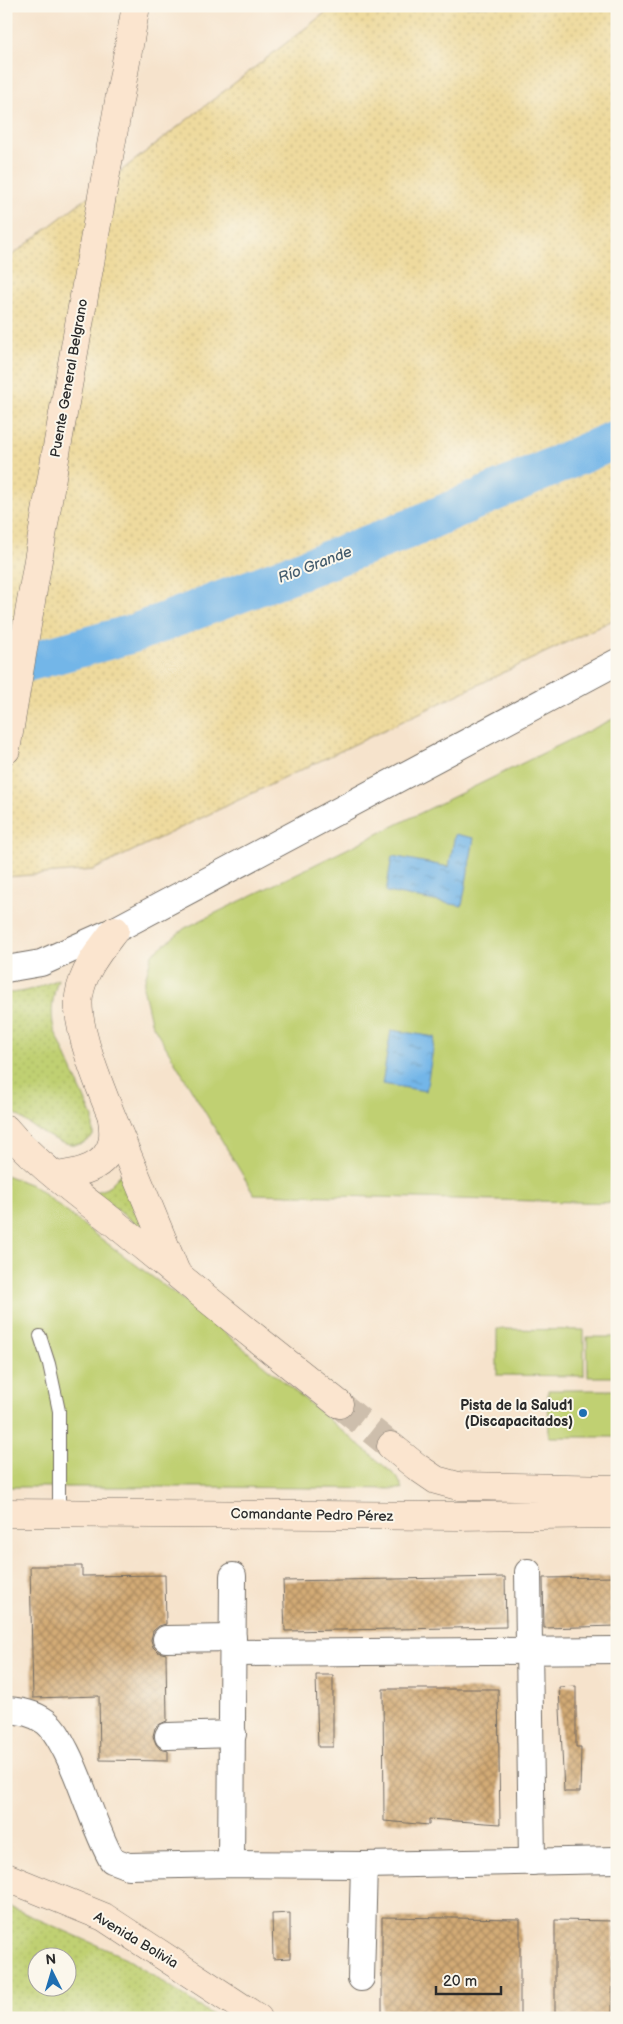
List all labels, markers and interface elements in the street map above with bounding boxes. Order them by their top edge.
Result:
street label: Puente General Belgrano [47,297,91,459]
water label: Río Grande [275,542,355,588]
place label: Pista de la Salud1 (Discapacitados) [460,1397,573,1430]
marker: Pista de la Salud1 (Discapacitados) [577,1407,589,1419]
street label: Comandante Pedro Pérez [231,1505,394,1525]
street label: Avenida Bolivia [91,1908,181,1972]
north arrow [28,1946,78,1996]
text: N [45,1951,57,1968]
scale bar [436,1964,500,1996]
text: 20 m [443,1972,477,1991]

